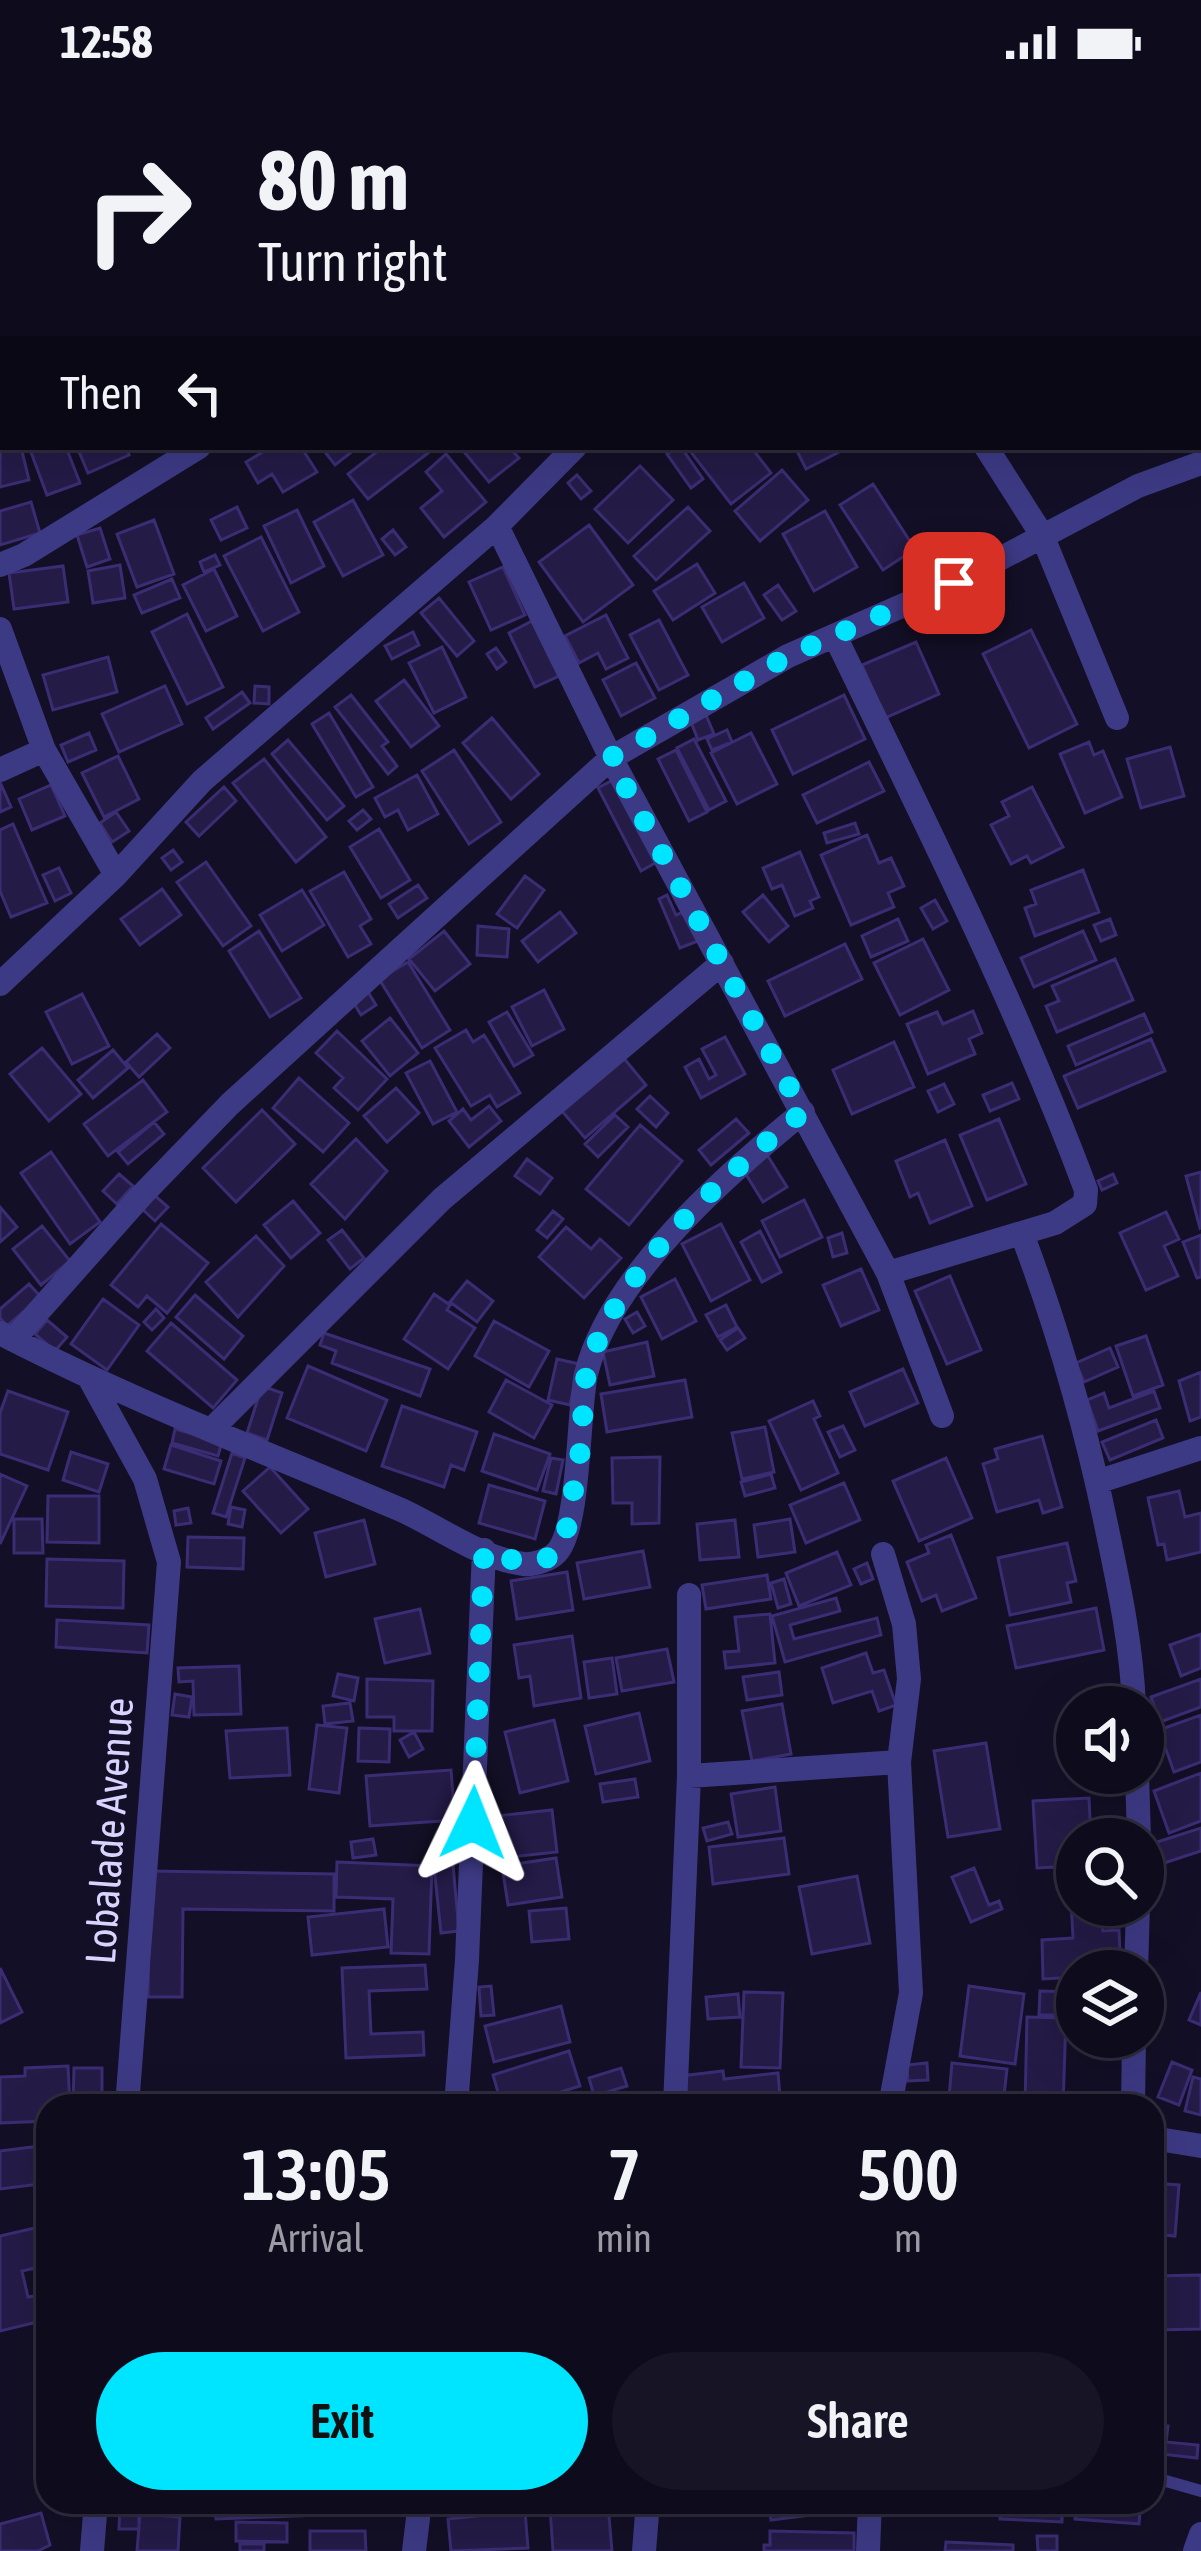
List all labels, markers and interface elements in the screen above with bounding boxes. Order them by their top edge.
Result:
text: 12:58 [60,16,153,68]
icon: right [60,132,216,288]
text: 80 m [258,132,409,228]
text: Turn right [258,231,448,292]
icon: left [167,360,233,426]
text: Then [60,367,143,419]
pin [903,532,1005,634]
icon: arrive [921,550,987,616]
map controls [1056,1686,1164,2058]
button: sound [1056,1686,1164,1794]
street label: Lobalade Avenue [76,1696,142,1966]
position arrow [410,1760,536,1886]
button: search [1056,1818,1164,1926]
button: layers [1056,1950,1164,2058]
text: 13:05 [241,2133,391,2215]
text: 7 [607,2133,641,2215]
text: 500 [857,2133,959,2215]
text: Arrival [268,2216,364,2260]
text: min [596,2216,652,2260]
text: m [894,2216,922,2260]
button: Exit [96,2352,588,2490]
button: Share [612,2352,1104,2490]

